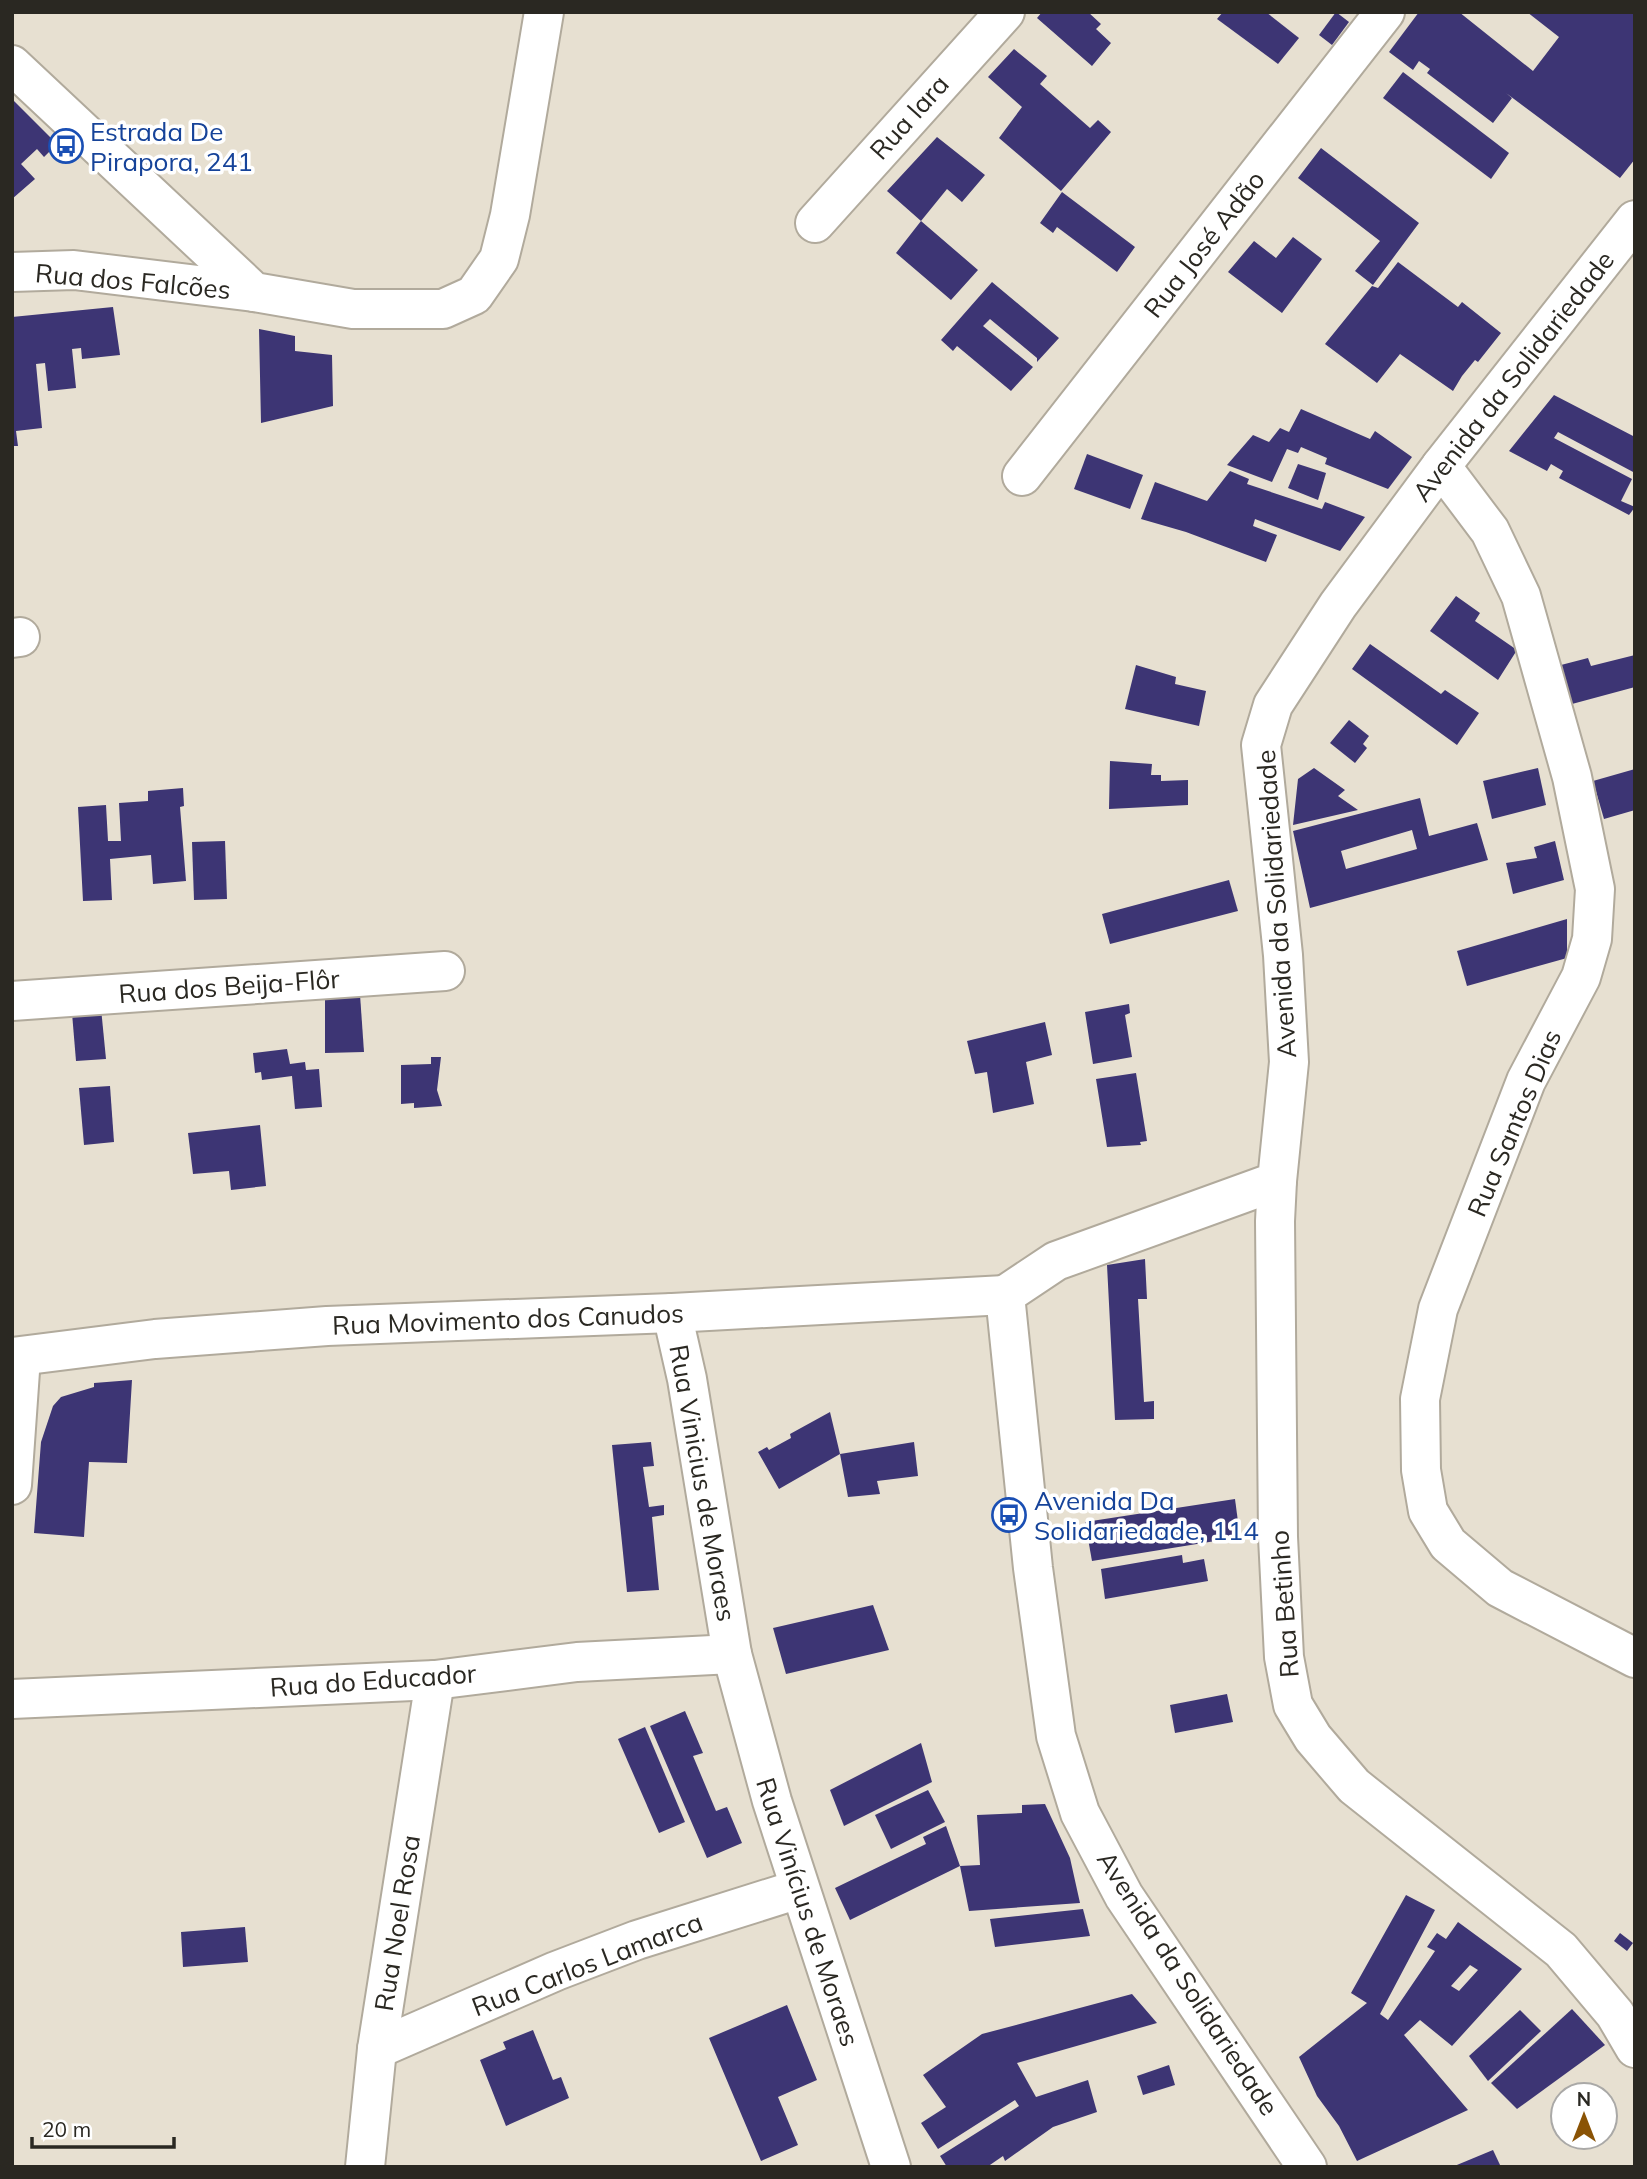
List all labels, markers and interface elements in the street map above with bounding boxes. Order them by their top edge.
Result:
street label: Rua Iara [862,68,956,166]
place label: Estrada De Pirapora, 241 [90,115,253,178]
bus stop icon: Estrada De Pirapora, 241 [47,127,85,165]
street label: Rua José Adão [1136,164,1272,324]
street label: Avenida da Solidariedade [1405,244,1621,508]
street label: Rua dos Falcões [34,256,232,306]
street label: Avenida da Solidariedade [1249,749,1303,1059]
street label: Rua dos Beija-Flôr [117,962,341,1010]
street label: Rua Santos Dias [1460,1024,1568,1222]
street label: Rua Movimento dos Canudos [332,1296,684,1342]
street label: Rua Vinicius de Moraes [662,1342,744,1624]
place label: Avenida Da Solidariedade, 114 [1034,1484,1259,1547]
bus stop icon: Avenida Da Solidariedade, 114 [990,1496,1028,1534]
street label: Rua Betinho [1262,1529,1306,1679]
street label: Rua do Educador [269,1656,478,1704]
street label: Rua Vinícius de Moraes [749,1774,867,2050]
street label: Rua Noel Rosa [367,1833,427,2013]
street label: Avenida da Solidariedade [1090,1844,1286,2122]
street label: Rua Carlos Lamarca [467,1905,707,2023]
north arrow [1549,2081,1619,2151]
text: N [1577,2087,1591,2111]
scale bar [32,2106,173,2150]
text: 20 m [42,2116,91,2142]

